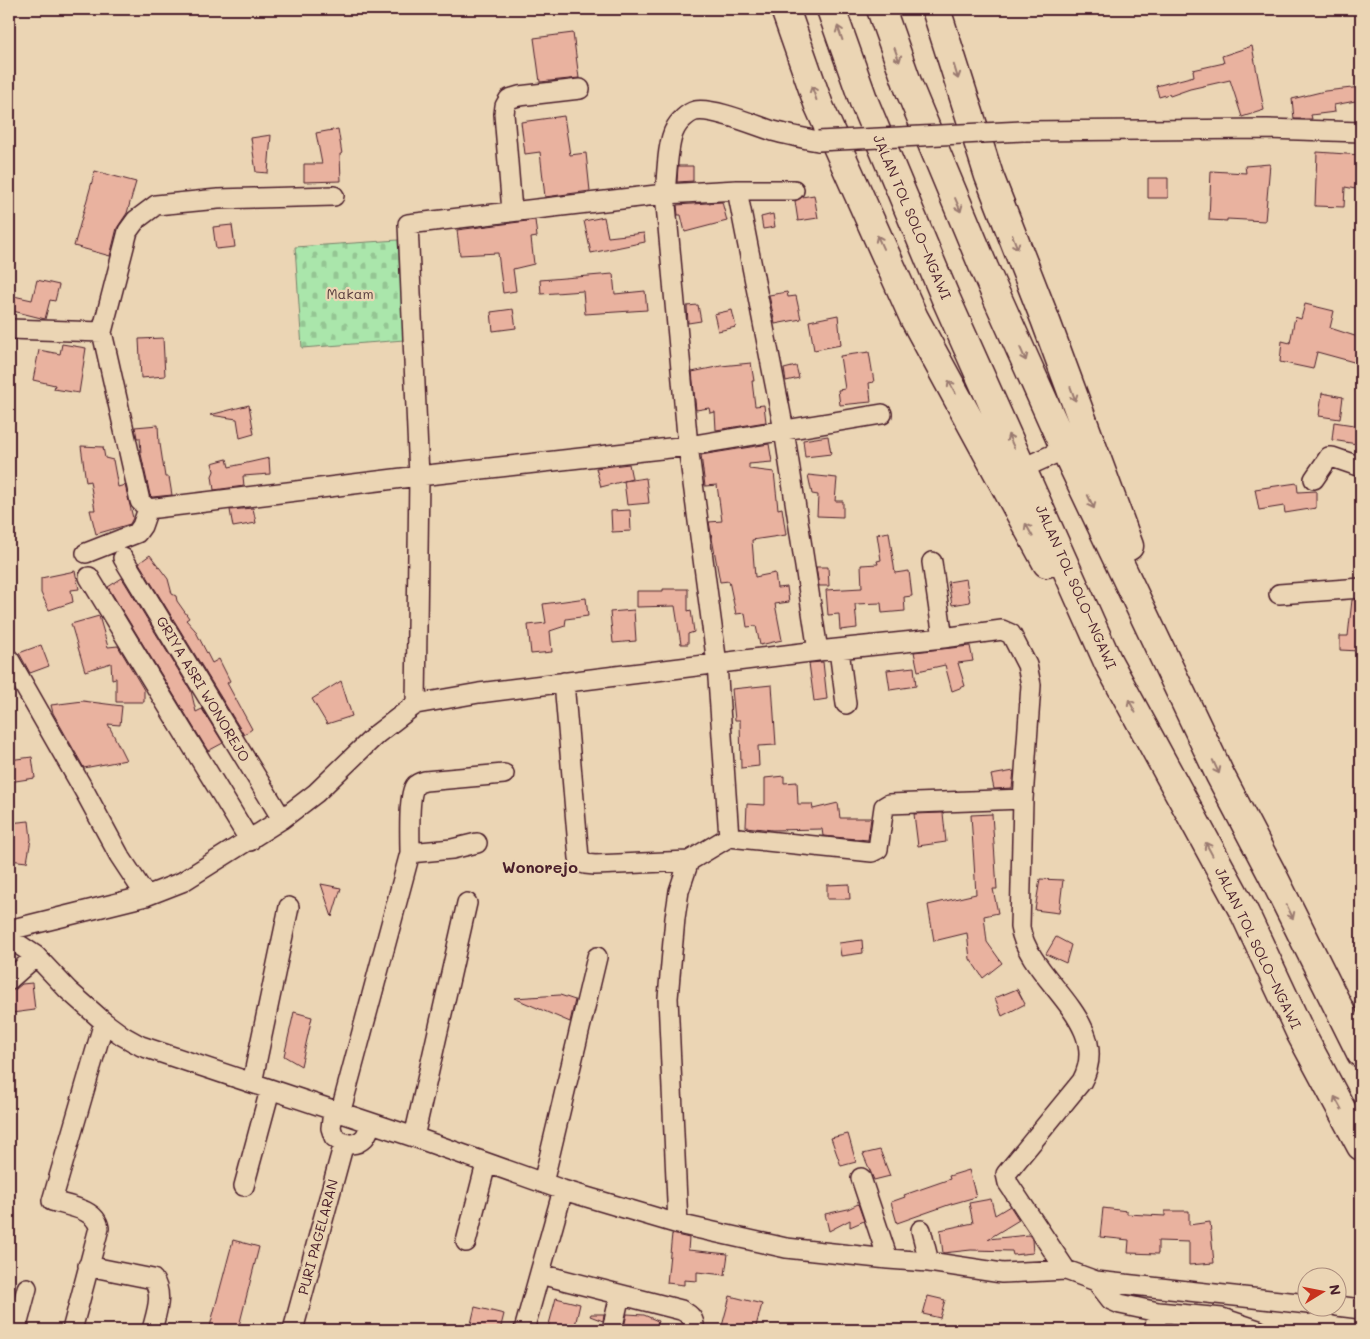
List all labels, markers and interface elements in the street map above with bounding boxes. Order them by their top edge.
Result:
one-way arrow [835,26,844,42]
one-way arrow [893,46,902,62]
one-way arrow [952,64,962,80]
one-way arrow [809,86,818,101]
street label: JALAN TOL SOLO–NGAWI [869,131,956,302]
one-way arrow [954,197,963,212]
one-way arrow [1011,234,1020,249]
one-way arrow [874,235,884,250]
park label: Makam [326,284,374,303]
one-way arrow [1018,346,1028,361]
one-way arrow [946,381,956,395]
one-way arrow [1068,386,1078,401]
one-way arrow [1005,434,1015,449]
one-way arrow [1086,494,1096,509]
street label: JALAN TOL SOLO–NGAWI [1032,502,1121,672]
one-way arrow [1024,523,1033,538]
street label: GRIYA ASRI WONOREJO [152,612,254,765]
one-way arrow [1127,698,1137,713]
one-way arrow [1212,759,1221,774]
one-way arrow [1204,842,1214,856]
district label: Wonorejo [502,856,578,877]
street label: JALAN TOL SOLO–NGAWI [1211,864,1306,1032]
one-way arrow [1285,904,1295,919]
one-way arrow [1333,1095,1343,1110]
street label: PURI PAGELARAN [293,1177,342,1297]
north arrow [1298,1266,1348,1316]
text: N [1325,1283,1346,1297]

